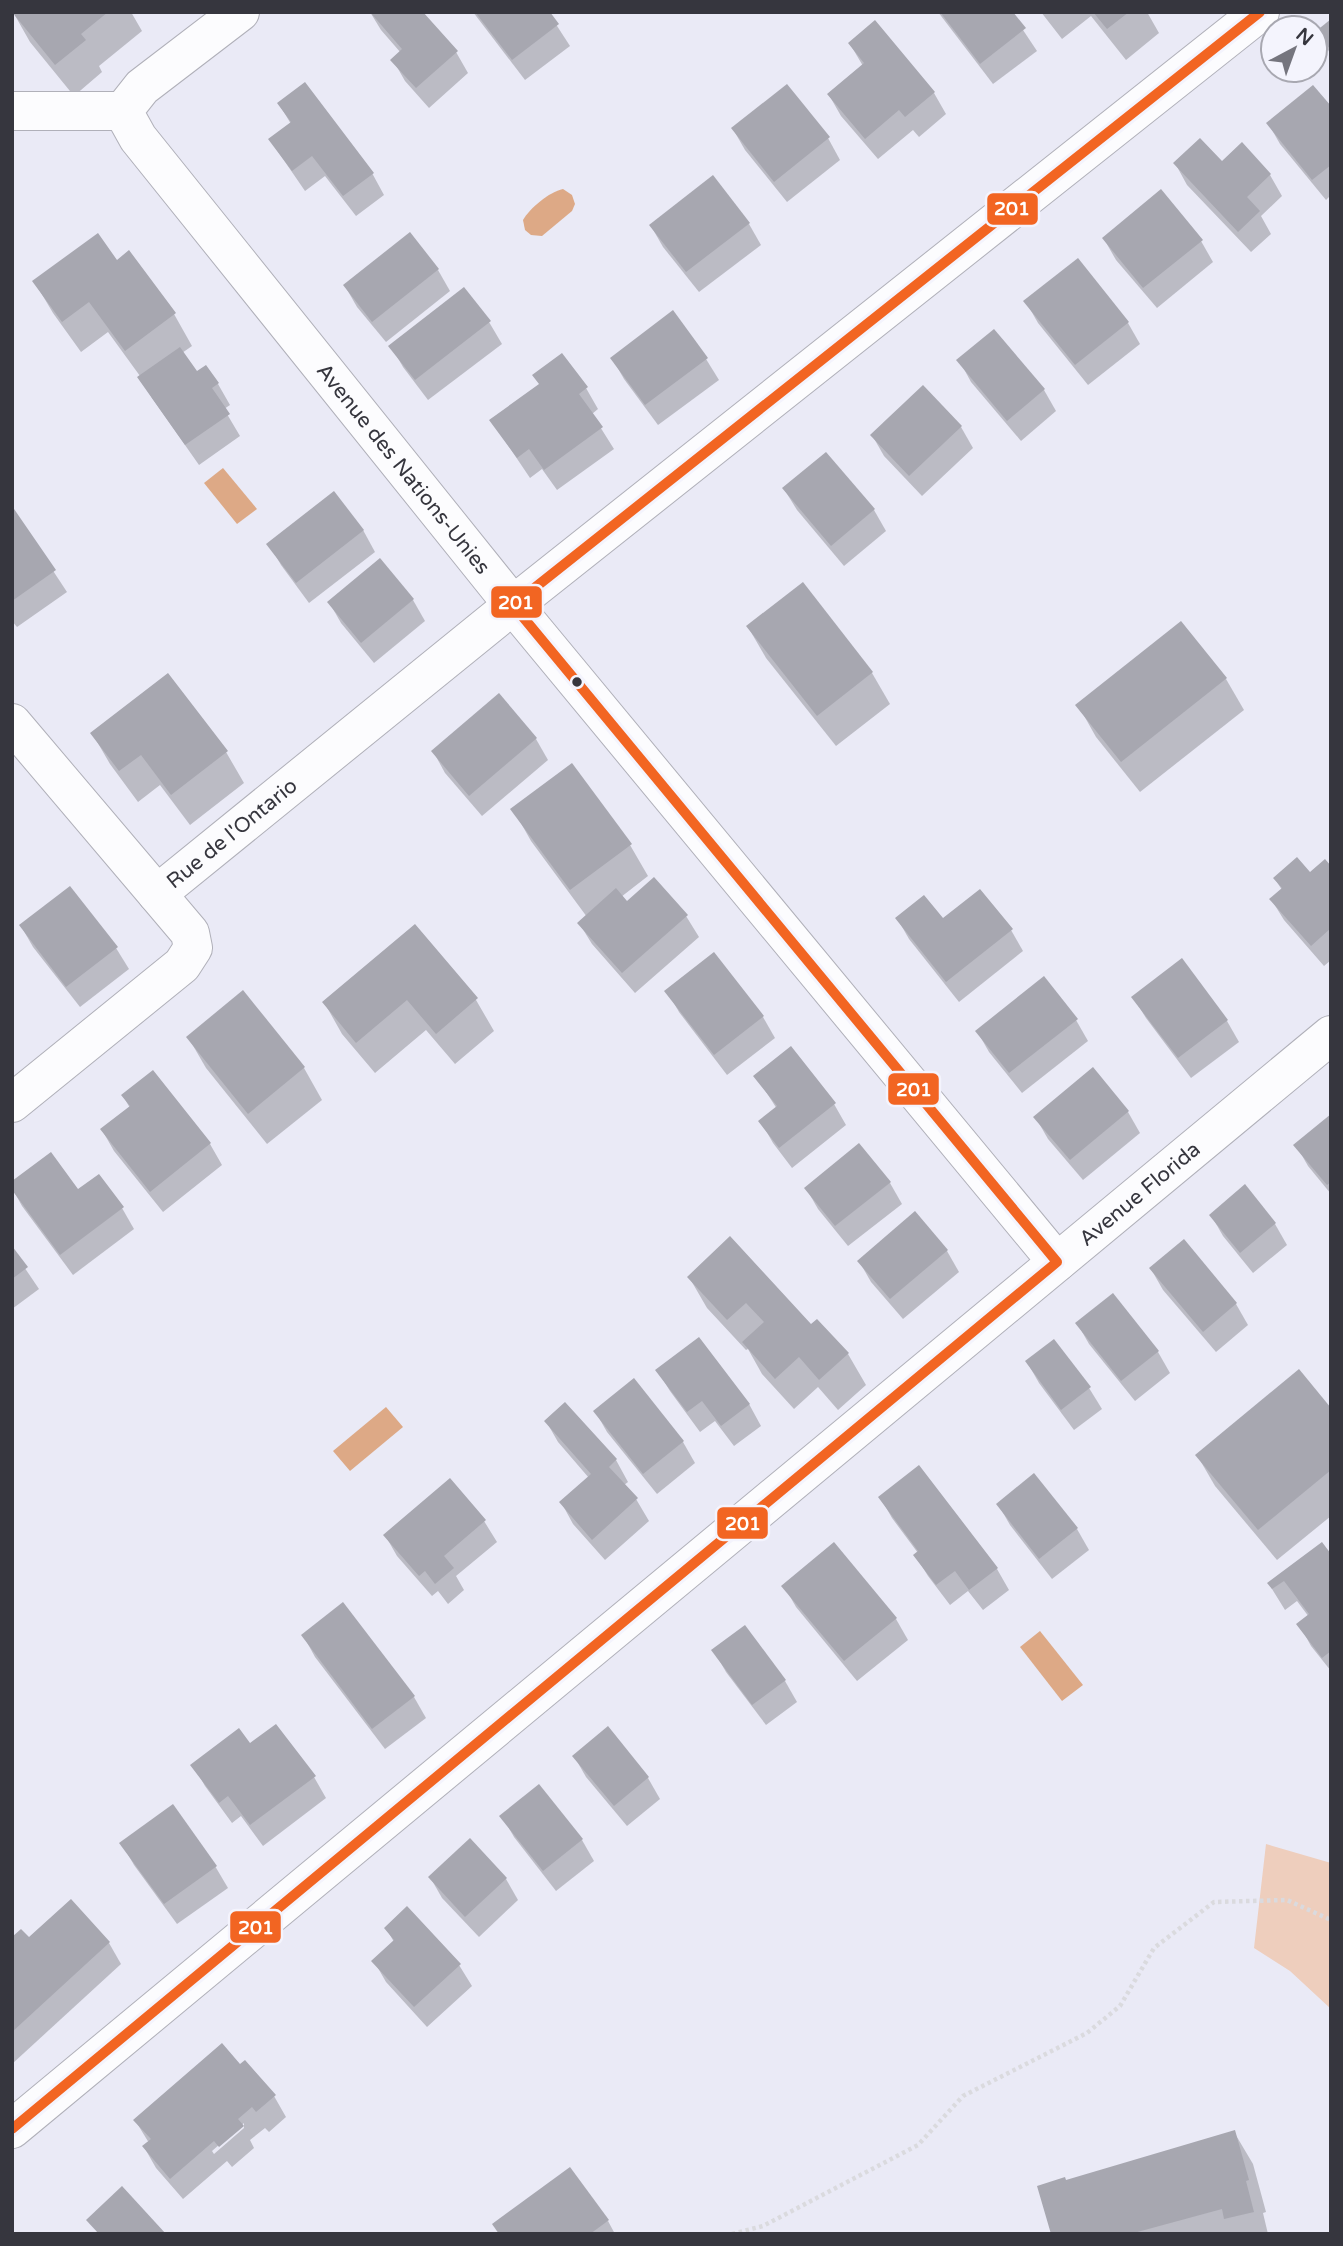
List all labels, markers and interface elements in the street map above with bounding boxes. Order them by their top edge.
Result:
north arrow [1259,14,1329,84]
text: N [1292,24,1317,50]
line badge: 201 [986,192,1039,226]
text: 201 [994,198,1030,220]
street label: Avenue des Nations-Unies [311,358,496,579]
line badge: 201 [490,585,543,619]
text: 201 [498,592,534,614]
unlabelled marker [570,675,584,689]
street label: Rue de l'Ontario [161,773,302,894]
line badge: 201 [887,1072,940,1106]
text: 201 [896,1079,932,1101]
street label: Avenue Florida [1074,1136,1205,1251]
line badge: 201 [716,1506,769,1540]
text: 201 [725,1513,761,1535]
line badge: 201 [229,1910,282,1944]
text: 201 [238,1917,274,1939]

